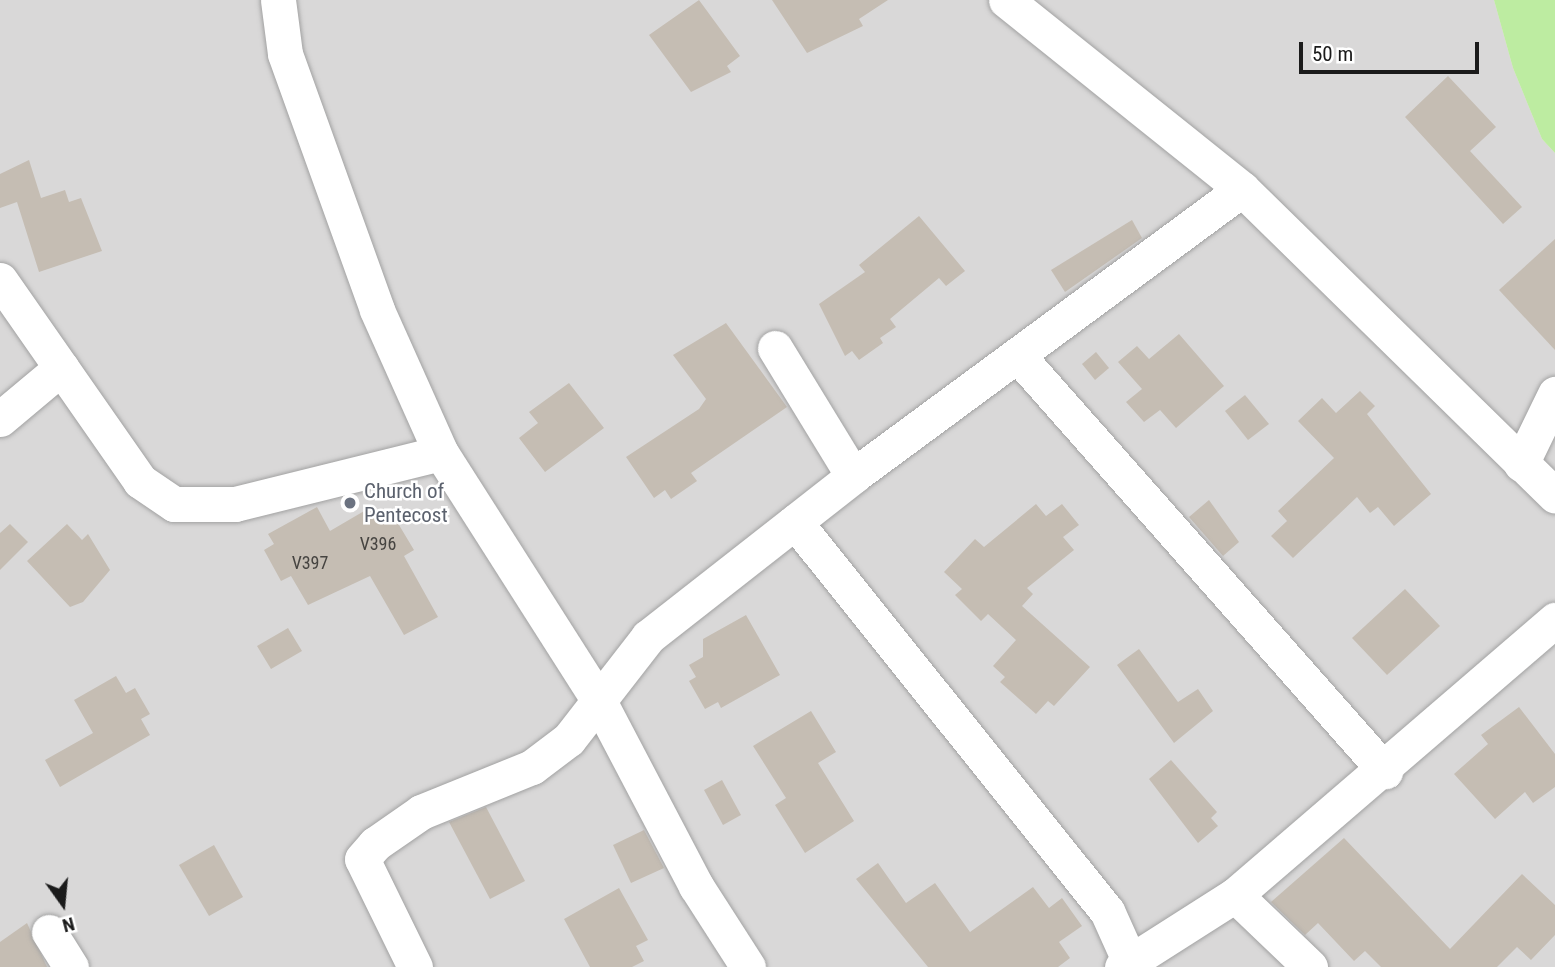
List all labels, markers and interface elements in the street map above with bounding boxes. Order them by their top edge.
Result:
scale bar [1303,28,1483,72]
text: 50 m [1312,42,1353,66]
place label: Church of Pentecost [364,478,448,528]
marker: Church of Pentecost [342,495,358,511]
house number: V396 [360,533,396,555]
house number: V397 [292,552,328,574]
north arrow [28,869,98,939]
text: N [60,912,77,937]

